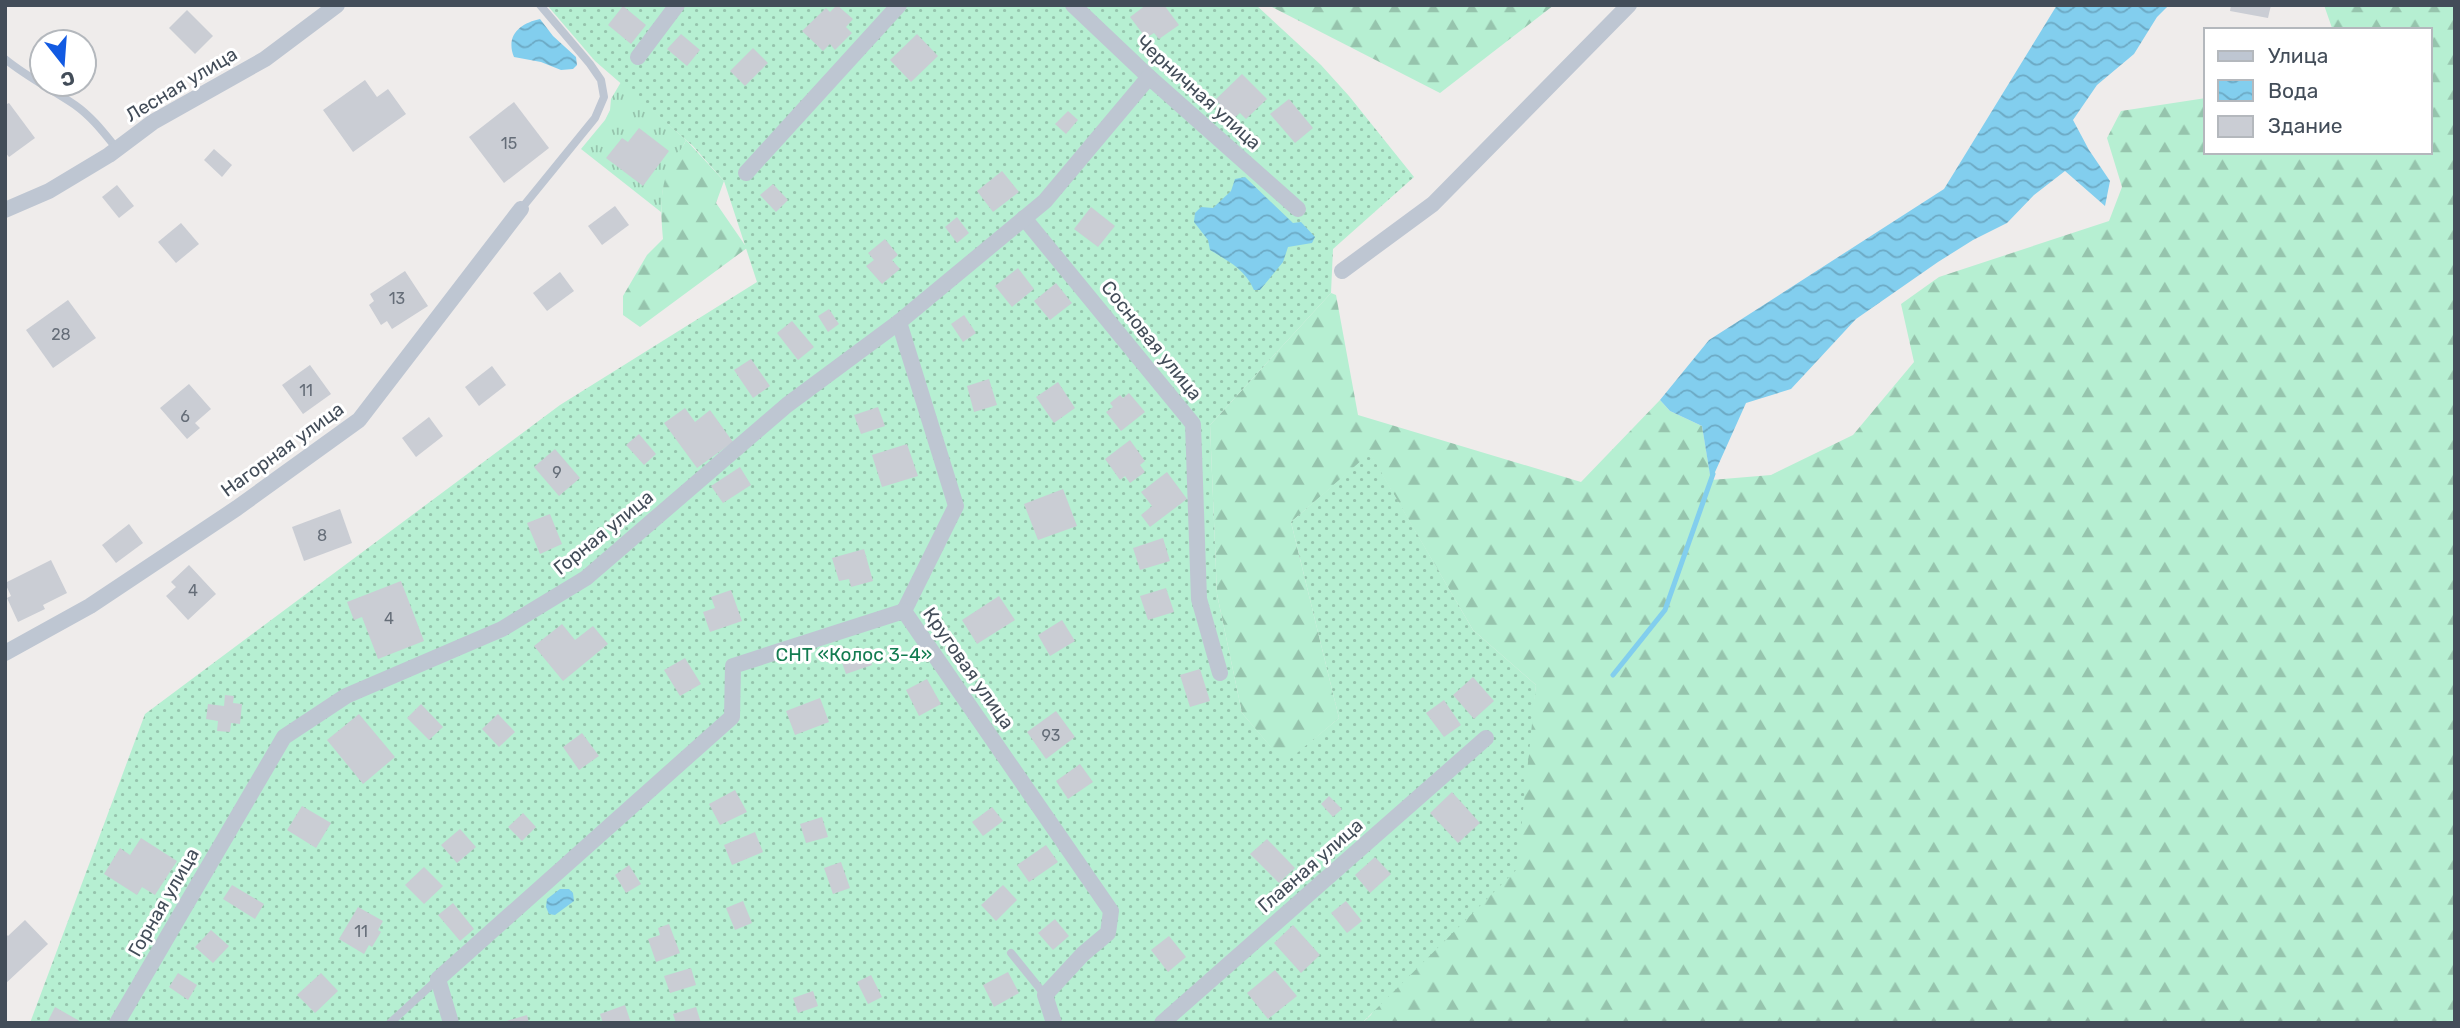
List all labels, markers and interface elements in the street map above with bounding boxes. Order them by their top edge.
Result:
north arrow [28,28,98,98]
legend [2204,28,2432,154]
street label: Черничная улица [1132,30,1266,154]
street label: Лесная улица [121,42,241,127]
text: Улица [2268,43,2328,68]
text: С [58,66,78,92]
text: Вода [2268,78,2318,103]
text: Здание [2268,113,2343,138]
house number: 15 [501,134,517,153]
street label: Сосновая улица [1096,276,1207,405]
house number: 13 [389,289,405,308]
house number: 28 [51,325,71,344]
house number: 11 [299,381,313,400]
street label: Нагорная улица [216,397,348,502]
house number: 6 [180,407,190,426]
house number: 9 [552,463,562,482]
street label: Горная улица [549,485,658,580]
house number: 8 [317,526,327,545]
house number: 4 [188,581,198,600]
street label: Круговая улица [918,603,1019,734]
house number: 4 [384,609,394,628]
park label: СНТ «Колос 3-4» [776,643,932,666]
house number: 93 [1042,726,1060,745]
street label: Главная улица [1253,814,1368,917]
street label: Горная улица [123,844,204,961]
house number: 11 [354,922,368,941]

